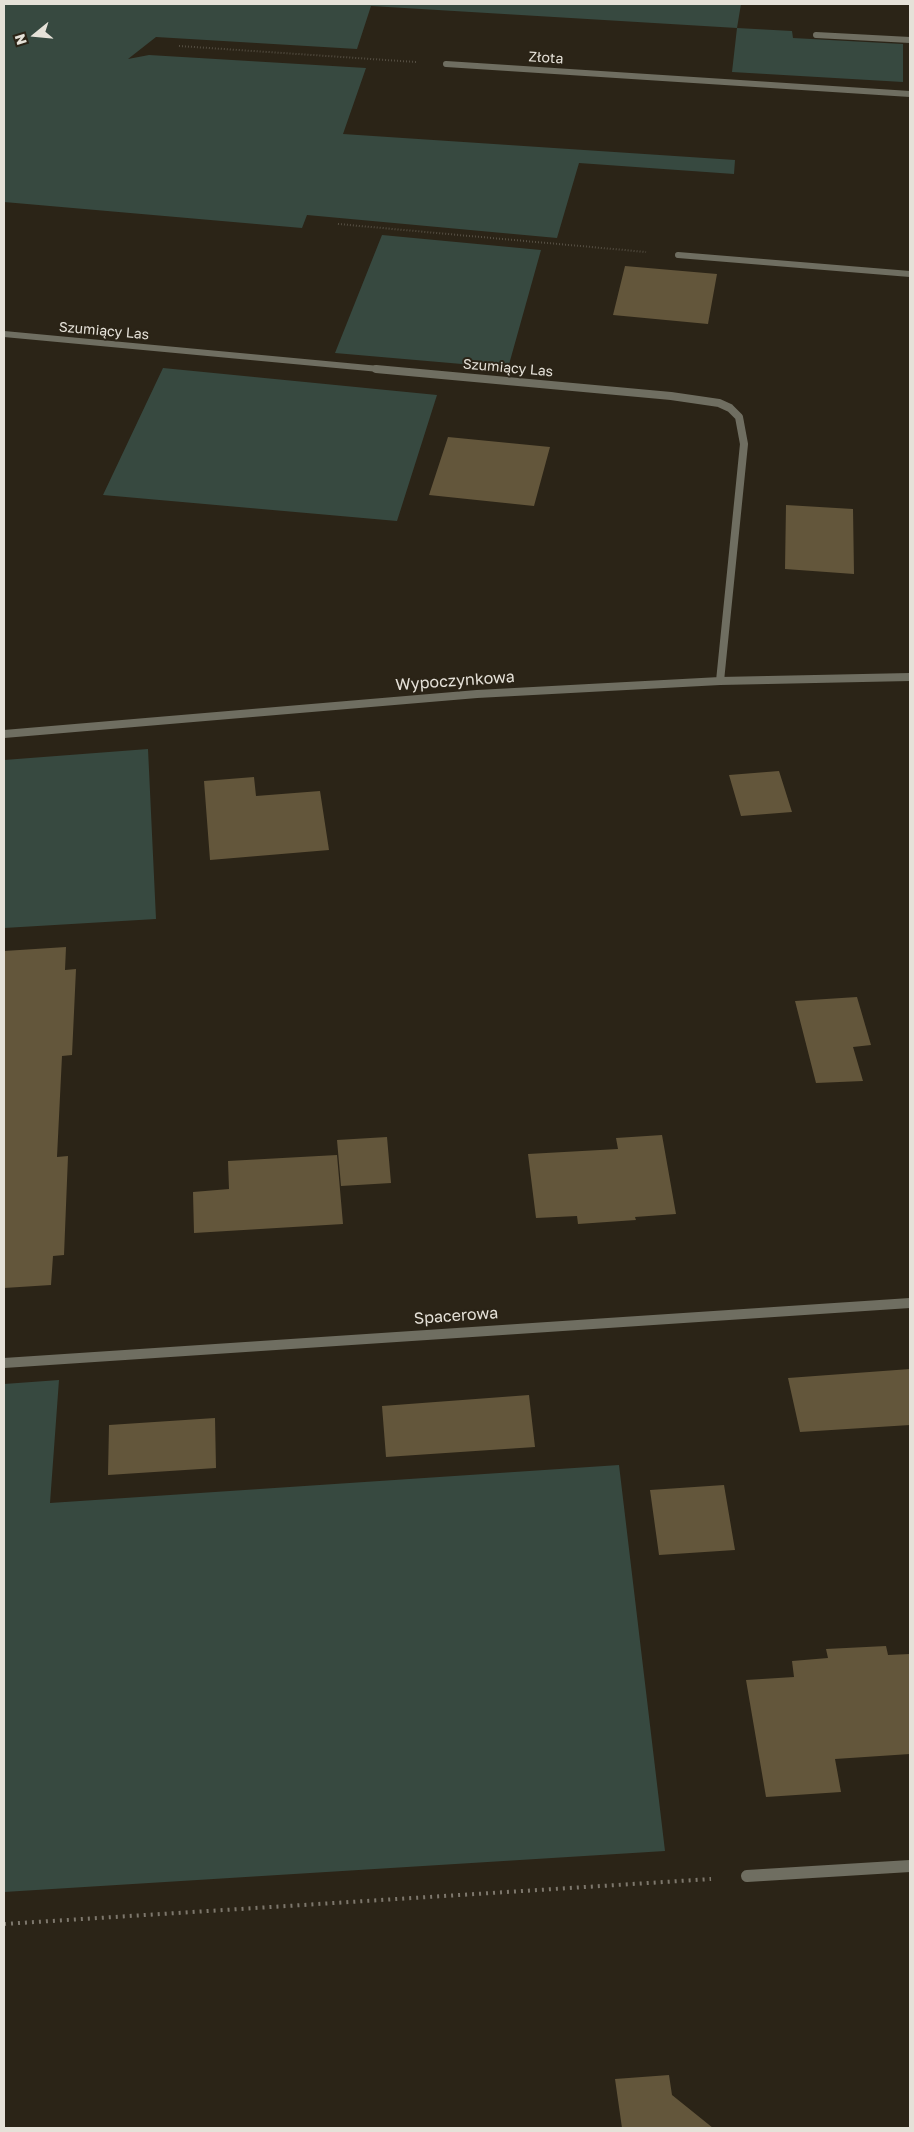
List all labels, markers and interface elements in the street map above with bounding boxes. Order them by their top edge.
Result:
north arrow [10,10,60,60]
text: N [10,32,30,47]
street label: Złota [528,48,564,68]
street label: Szumiący Las [58,319,150,343]
street label: Szumiący Las [462,356,554,380]
street label: Wypoczynkowa [395,667,515,695]
street label: Spacerowa [413,1303,499,1329]

